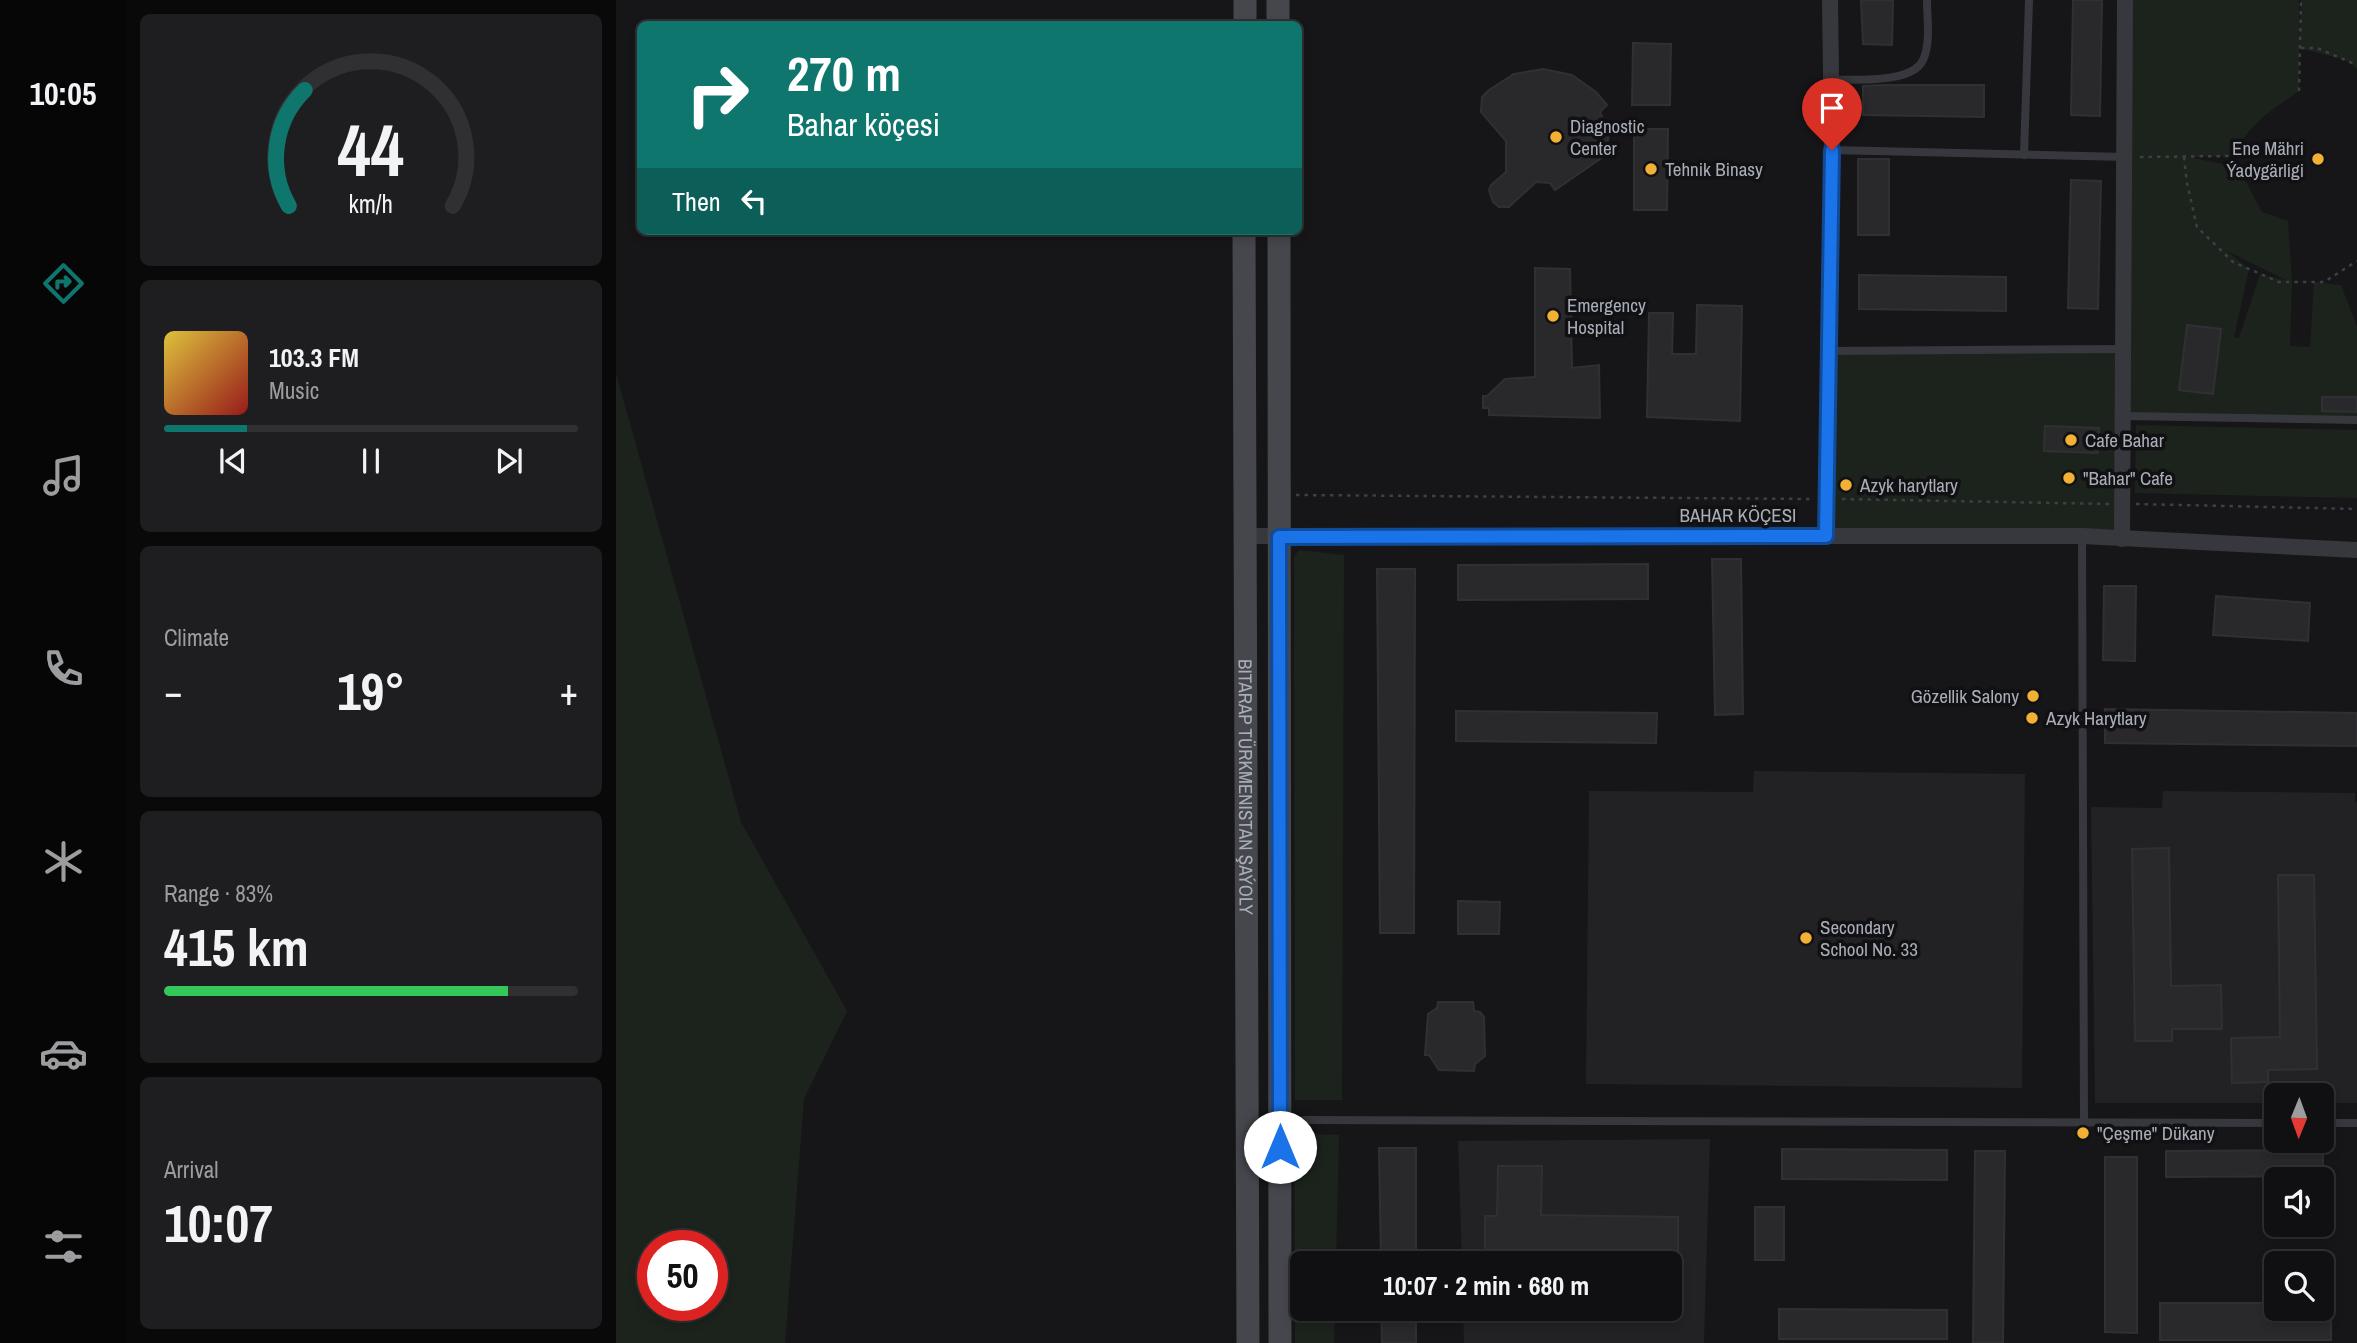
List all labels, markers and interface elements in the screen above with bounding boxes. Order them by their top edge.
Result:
text: 270 m [787,40,901,106]
icon: right [672,49,763,140]
text: 10:05 [29,72,97,115]
pin [1802,78,1862,150]
icon: arrive [1813,89,1851,127]
text: 44 [338,101,404,199]
text: Bahar köçesi [787,103,940,146]
place label: Diagnostic Center [1570,113,1645,161]
marker: Diagnostic Center [1548,129,1564,145]
place label: Ene Mähri Ýadygärligi [2226,135,2304,183]
marker: Ene Mähri Ýadygärligi [2310,151,2326,167]
place label: Tehnik Binasy [1665,156,1763,182]
marker: Tehnik Binasy [1643,161,1659,177]
icon: left [735,182,773,220]
text: Then [672,184,721,219]
text: km/h [349,187,393,221]
icon: directions [39,259,88,308]
place label: Emergency Hospital [1567,292,1646,340]
marker: Emergency Hospital [1545,308,1561,324]
text: 103.3 FM [269,340,359,375]
text: Music [269,375,319,406]
place label: Cafe Bahar [2085,427,2165,453]
marker: Cafe Bahar [2063,432,2079,448]
icon: previous [214,442,252,480]
icon: pause [352,442,390,480]
icon: next [490,442,528,480]
icon: music [39,451,88,500]
place label: "Bahar" Cafe [2083,465,2173,491]
marker: "Bahar" Cafe [2061,470,2077,486]
place label: Azyk harytlary [1859,472,1958,498]
marker: Azyk harytlary [1838,477,1854,493]
street label: BAHAR KÖÇESI [1680,502,1796,528]
text: Climate [164,622,229,653]
icon: phone [39,644,88,693]
text: 19° [337,656,405,726]
street label: BITARAP TÜRKMENISTAN ŞAÝOLY [1233,659,1259,916]
text: − [164,666,182,717]
text: + [560,666,578,717]
place label: Gözellik Salony [1911,683,2019,709]
marker: Gözellik Salony [2025,688,2041,704]
place label: Azyk Harytlary [2045,705,2147,731]
marker: Azyk Harytlary [2024,710,2040,726]
icon: climate [39,837,88,886]
text: Range · 83% [164,878,273,909]
text: 415 km [164,912,309,982]
place label: Secondary School No. 33 [1820,914,1918,962]
marker: Secondary School No. 33 [1798,930,1814,946]
icon: car [39,1029,88,1078]
north arrow [2264,1083,2334,1153]
map controls [2264,1083,2334,1321]
position arrow [1243,1110,1317,1184]
place label: "Çeşme" Dükany [2097,1120,2215,1146]
marker: "Çeşme" Dükany [2075,1125,2091,1141]
text: Arrival [164,1154,219,1185]
button: sound [2264,1167,2334,1237]
text: 10:07 [164,1188,273,1258]
icon: filters [39,1222,88,1271]
speed limit sign: 50 [637,1230,728,1321]
button: search [2264,1251,2334,1321]
text: 10:07 · 2 min · 680 m [1383,1268,1589,1303]

